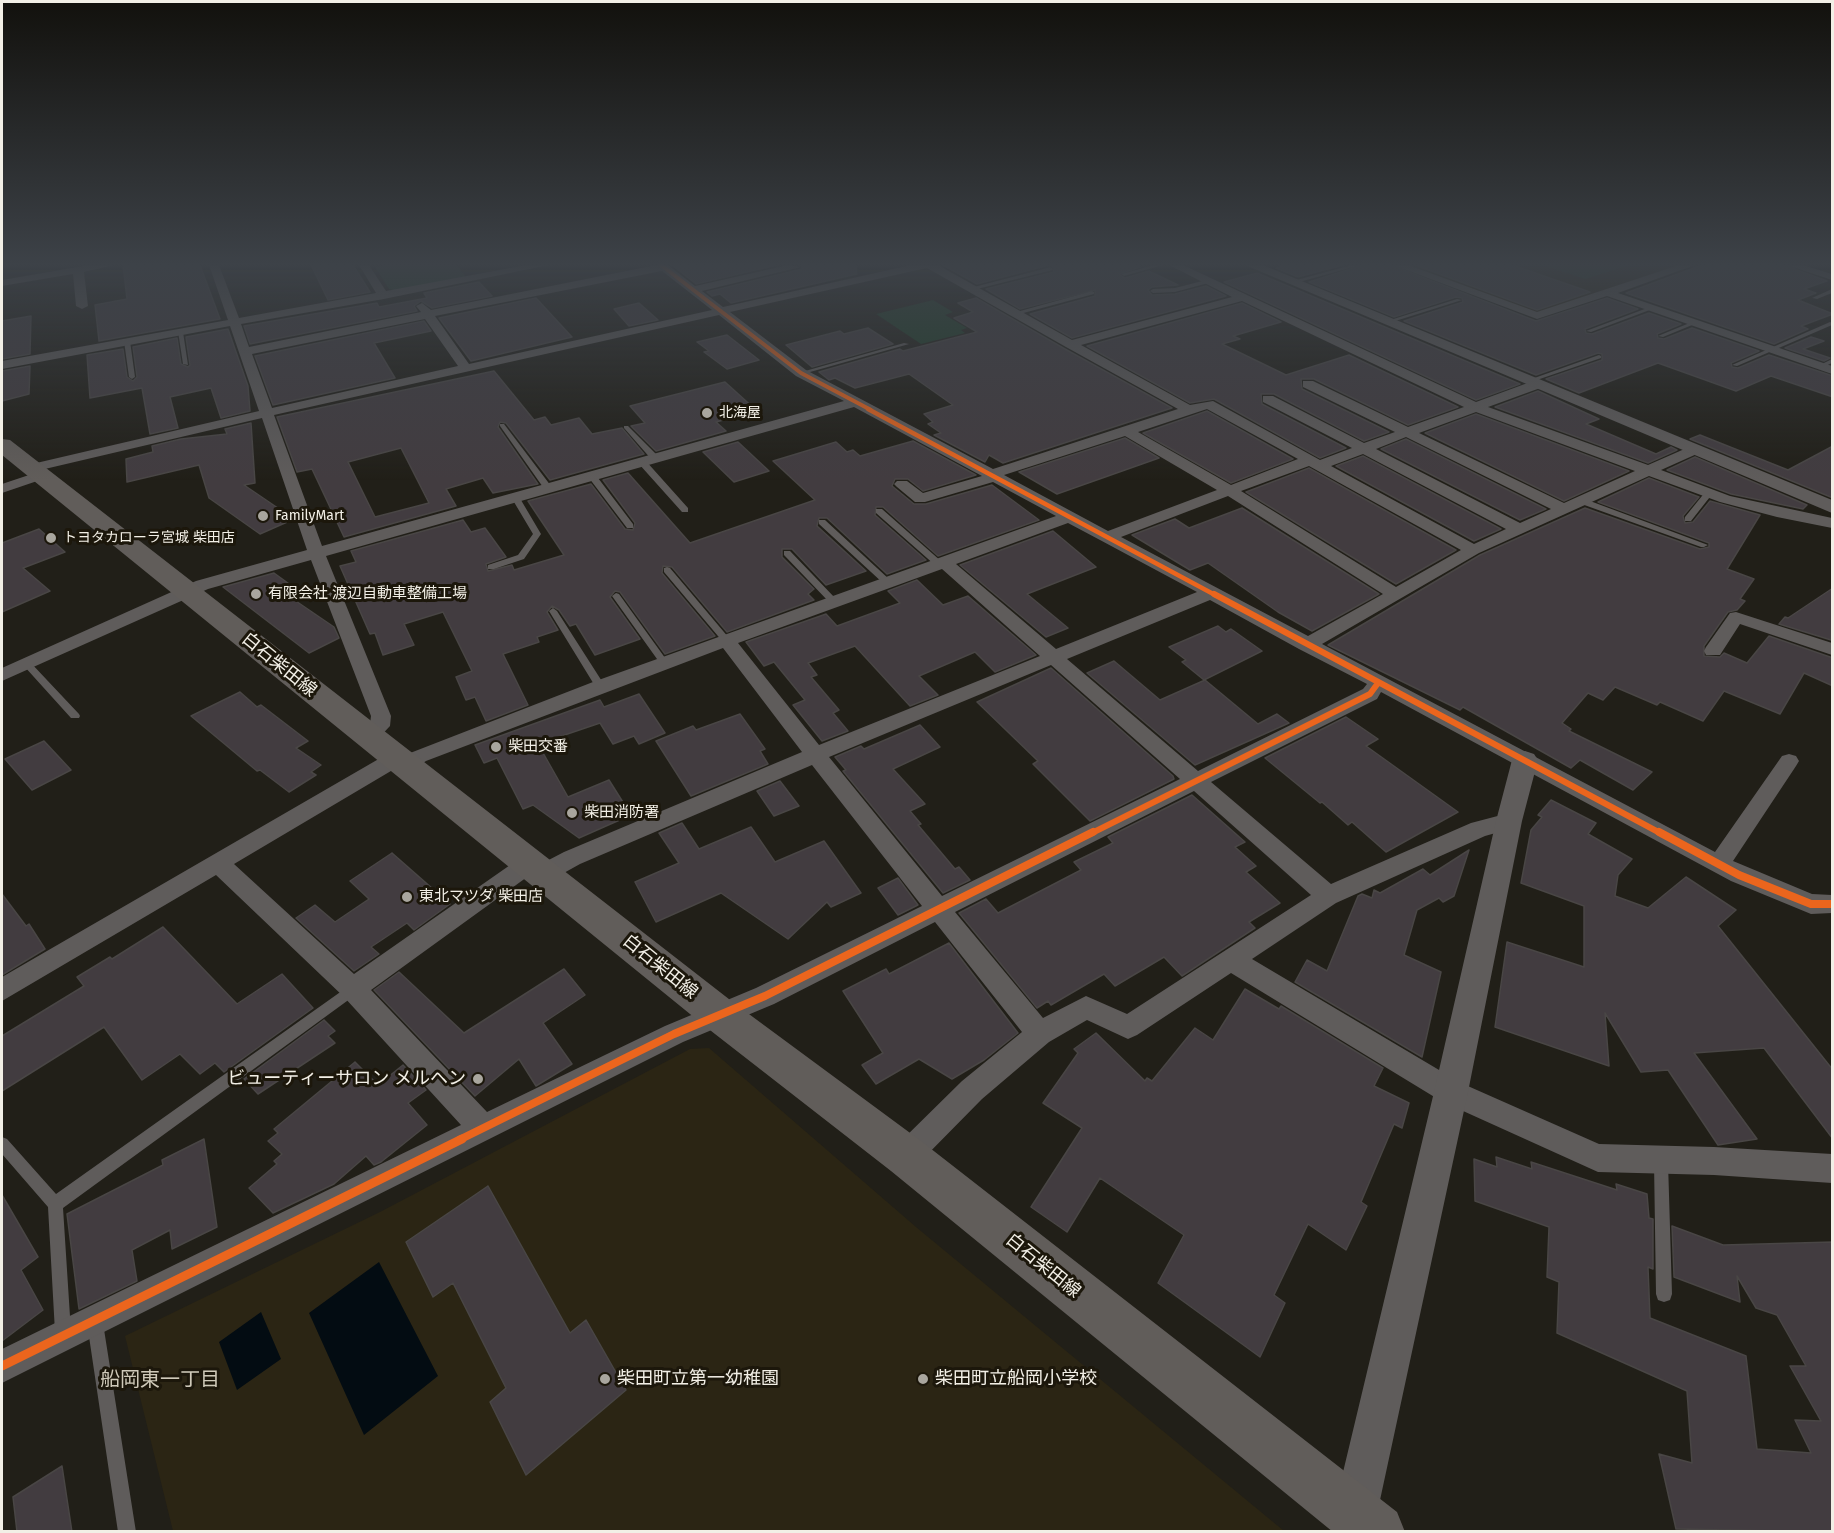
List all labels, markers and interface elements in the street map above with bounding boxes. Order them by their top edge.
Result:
place label: 北海屋 [719,405,761,421]
marker: 北海屋 [700,406,714,420]
place label: FamilyMart [275,508,344,524]
marker: FamilyMart [256,509,270,523]
place label: トヨタカローラ宮城 柴田店 [63,530,235,546]
marker: トヨタカローラ宮城 柴田店 [44,531,58,545]
place label: 有限会社 渡辺自動車整備工場 [268,585,467,603]
marker: 有限会社 渡辺自動車整備工場 [249,587,263,601]
street label: 白石柴田線 [237,628,321,702]
place label: 柴田交番 [508,738,568,756]
marker: 柴田交番 [489,740,503,754]
place label: 柴田消防署 [584,804,659,822]
marker: 柴田消防署 [565,806,579,820]
place label: 東北マツダ 柴田店 [419,888,543,906]
marker: 東北マツダ 柴田店 [400,890,414,904]
street label: 白石柴田線 [618,930,702,1004]
place label: ビューティーサロン メルヘン [227,1068,466,1090]
marker: ビューティーサロン メルヘン [471,1072,485,1086]
street label: 白石柴田線 [1001,1229,1085,1303]
district label: 船岡東一丁目 [100,1368,220,1392]
place label: 柴田町立第一幼稚園 [617,1368,779,1390]
place label: 柴田町立船岡小学校 [935,1368,1097,1390]
marker: 柴田町立第一幼稚園 [598,1372,612,1386]
marker: 柴田町立船岡小学校 [916,1372,930,1386]

